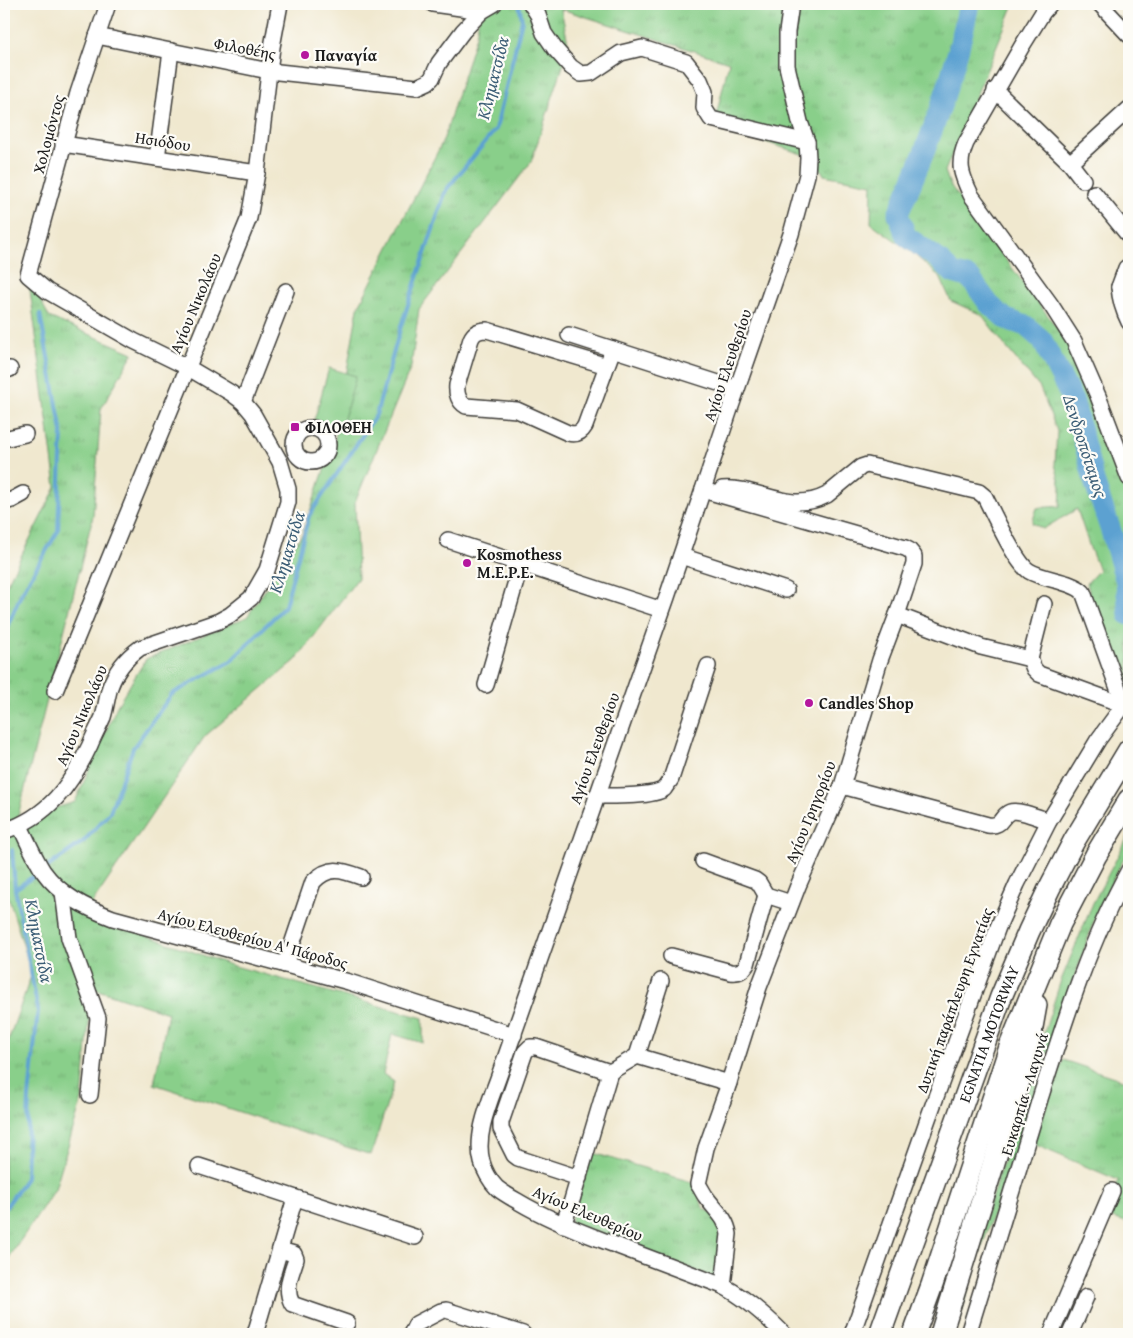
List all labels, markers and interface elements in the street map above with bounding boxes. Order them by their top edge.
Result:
street label: Φιλοθέης [212,30,278,66]
water label: Κληματσίδα [469,33,516,123]
place label: Παναγία [315,43,378,67]
marker: Παναγία [299,49,311,61]
street label: Χολομόντος [26,92,70,176]
street label: Ησιόδου [133,125,193,157]
street label: Αγίου Νικολάου [163,249,227,357]
street label: Αγίου Ελευθερίου [697,306,757,424]
water label: Δενδροπόταμος [1056,391,1115,502]
place label: ΦΙΛΟΘΕΗ [305,415,372,439]
marker: ΦΙΛΟΘΕΗ [289,421,301,433]
water label: Κληματσίδα [261,507,312,597]
place label: Kosmothess M.E.P.E. [477,542,562,584]
marker: Kosmothess M.E.P.E. [461,557,473,569]
street label: Αγίου Νικολάου [49,661,113,769]
street label: Αγίου Ελευθερίου [563,689,625,807]
place label: Candles Shop [819,691,914,715]
marker: Candles Shop [803,697,815,709]
street label: Αγίου Γρηγορίου [778,757,842,867]
water label: Κληματσίδα [18,896,61,986]
street label: Αγίου Ελευθερίου Α' Πάροδος [155,901,351,975]
street label: Δυτική παράπλευρη Εγνατίας [909,904,999,1096]
street label: EGNATIA MOTORWAY [952,961,1025,1106]
street label: Ευκαρπία - Λαγυνά [994,1029,1054,1158]
street label: Αγίου Ελευθερίου [529,1179,647,1247]

